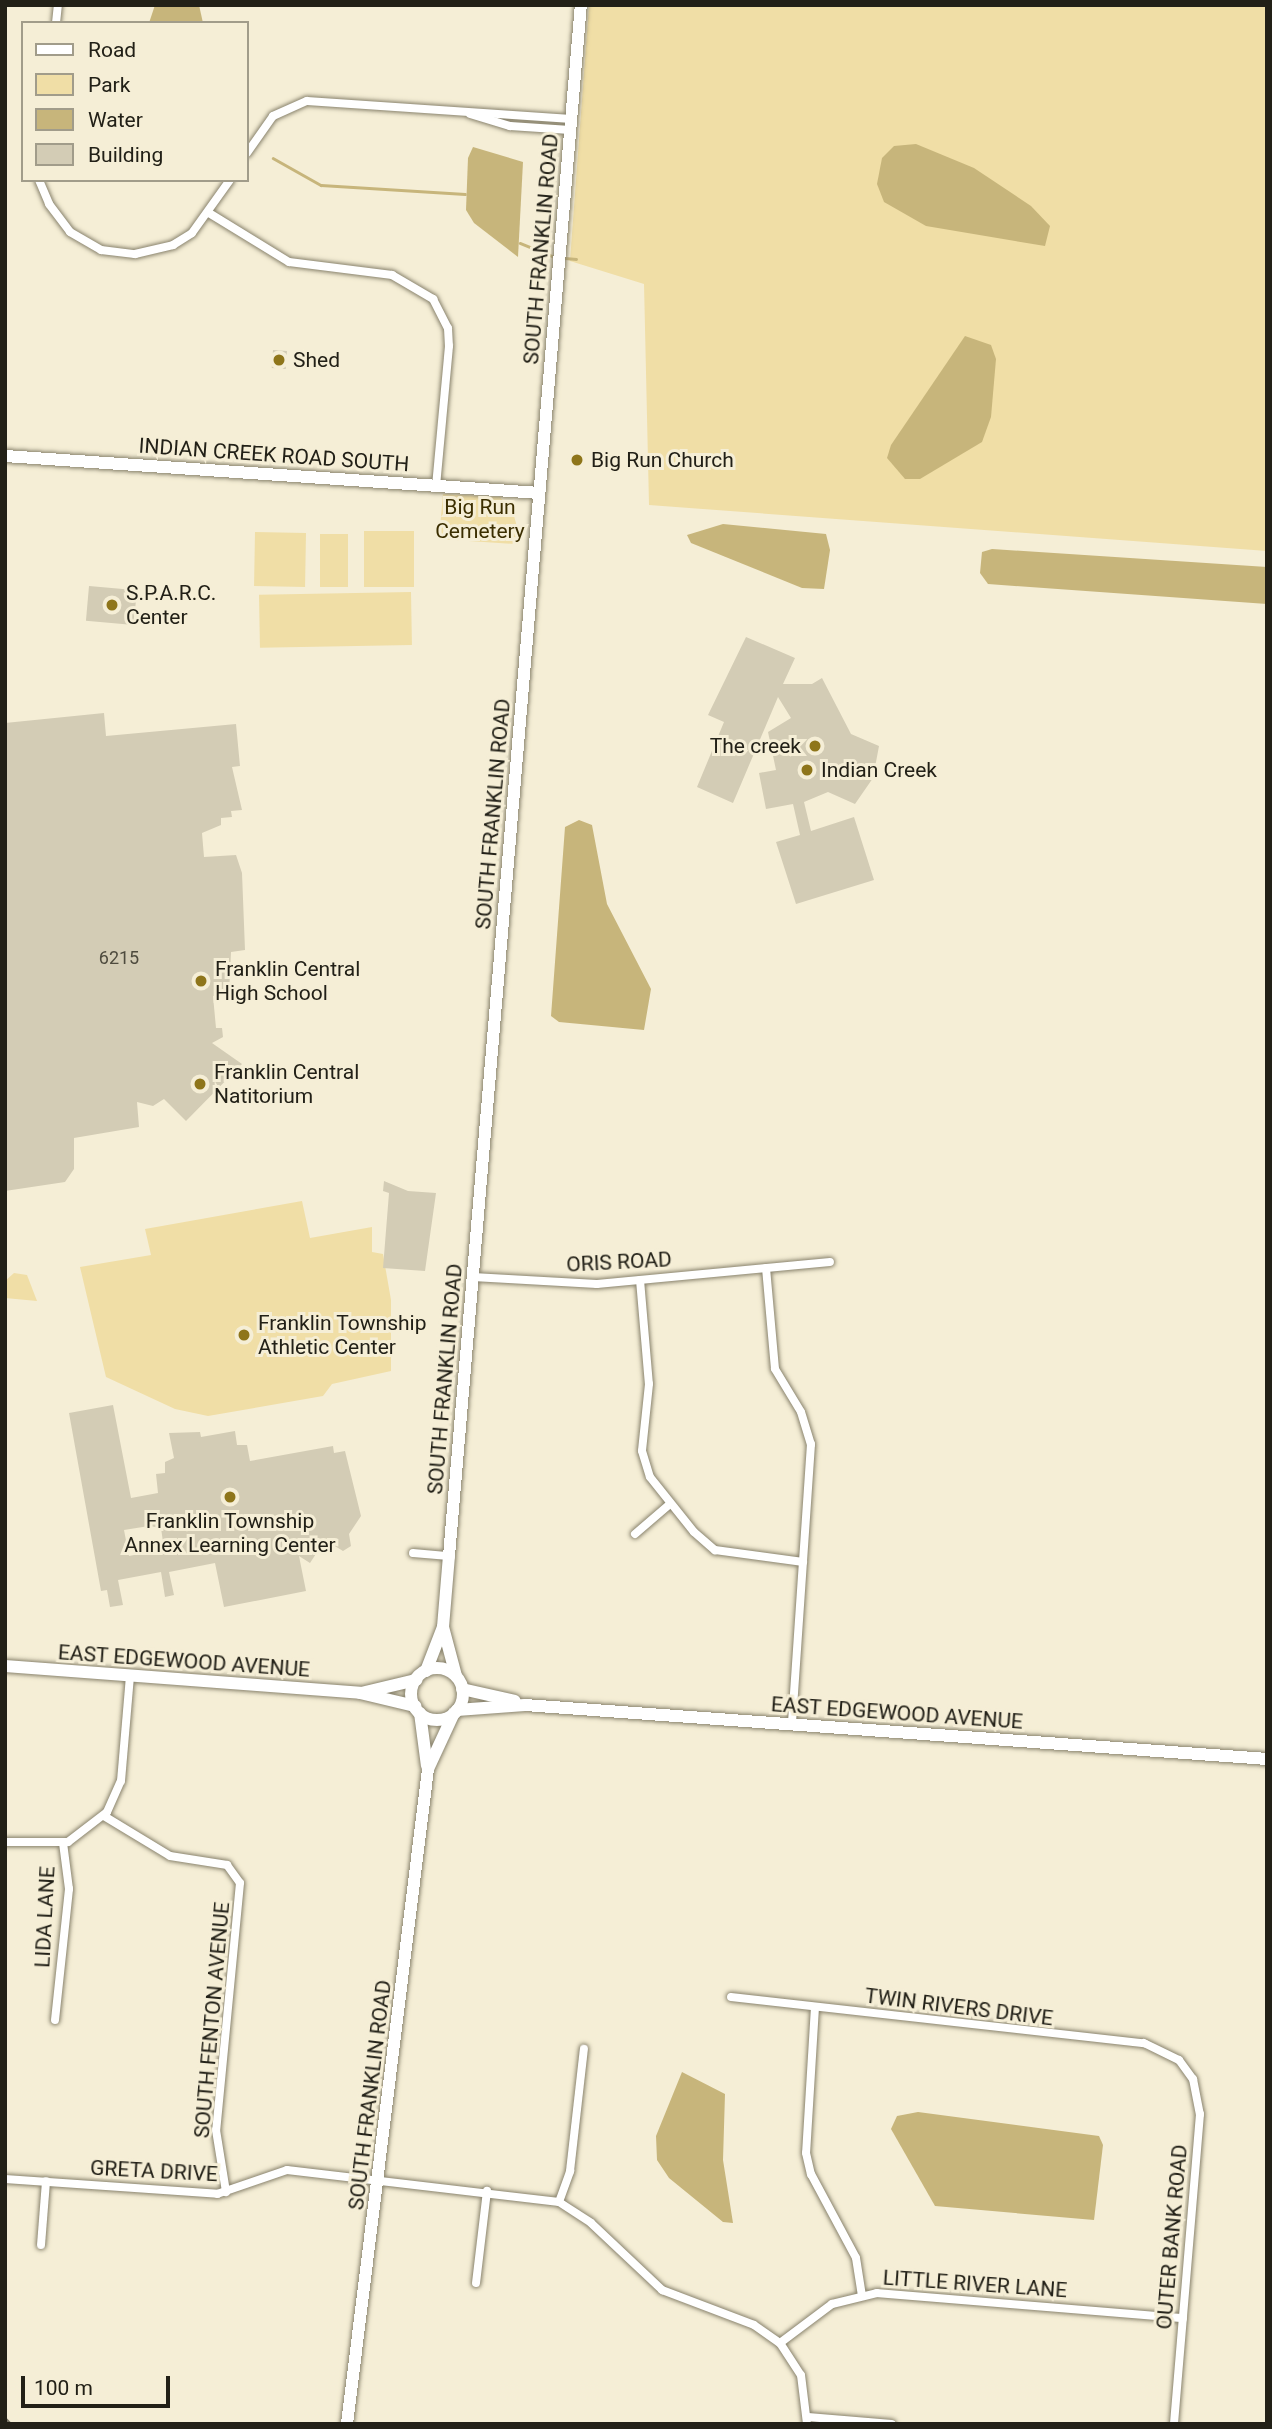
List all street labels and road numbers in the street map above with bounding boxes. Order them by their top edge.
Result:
street label: SOUTH FRANKLIN ROAD [518,133,564,365]
street label: INDIAN CREEK ROAD SOUTH [138,433,410,477]
street label: SOUTH FRANKLIN ROAD [470,698,516,930]
street label: ORIS ROAD [566,1247,672,1277]
street label: SOUTH FRANKLIN ROAD [422,1263,468,1495]
street label: EAST EDGEWOOD AVENUE [57,1640,311,1682]
street label: EAST EDGEWOOD AVENUE [770,1692,1024,1734]
street label: LIDA LANE [30,1866,60,1968]
street label: SOUTH FENTON AVENUE [189,1901,235,2139]
street label: SOUTH FRANKLIN ROAD [343,1979,397,2211]
street label: TWIN RIVERS DRIVE [863,1983,1055,2031]
street label: OUTER BANK ROAD [1151,2144,1193,2330]
street label: GRETA DRIVE [90,2155,218,2187]
street label: LITTLE RIVER LANE [882,2265,1068,2303]

